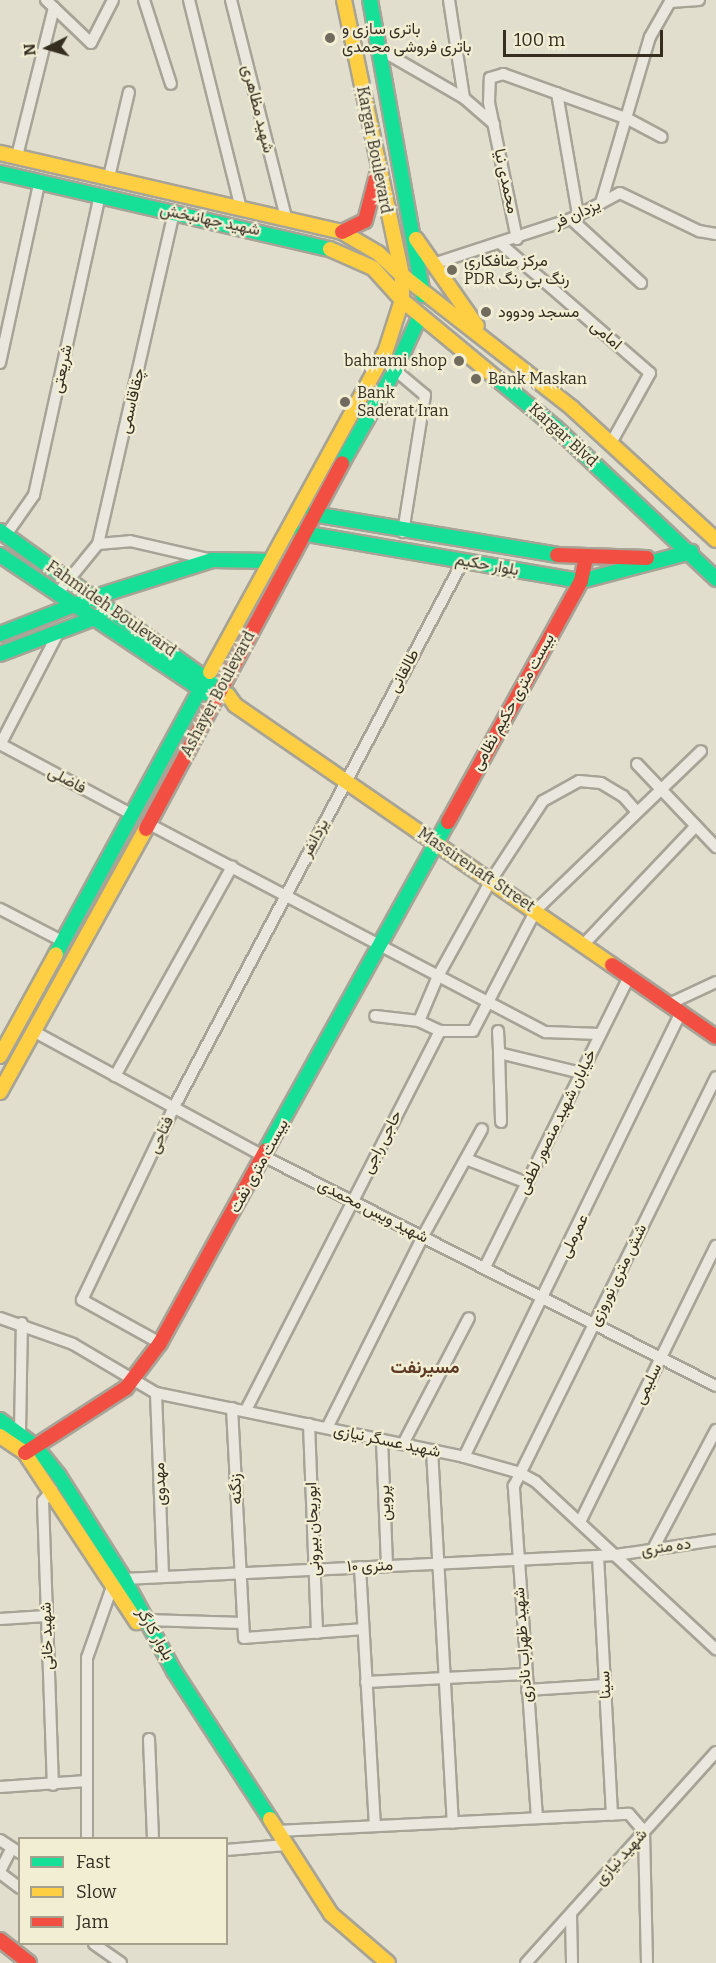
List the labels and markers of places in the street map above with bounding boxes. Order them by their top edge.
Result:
place label: باتری سازی و باتری فروشی محمدی [342,19,471,57]
marker: باتری سازی و باتری فروشی محمدی [323,31,337,45]
place label: مرکز صافکاری PDR رنگ بی رنگ [464,251,569,289]
marker: مرکز صافکاری PDR رنگ بی رنگ [445,263,459,277]
place label: مسجد ودوود [498,302,579,322]
marker: مسجد ودوود [479,305,493,319]
place label: bahrami shop [344,351,447,371]
marker: bahrami shop [452,354,466,368]
place label: Bank Maskan [488,369,587,389]
marker: Bank Maskan [469,372,483,386]
place label: Bank Saderat Iran [357,383,449,421]
marker: Bank Saderat Iran [338,395,352,409]

